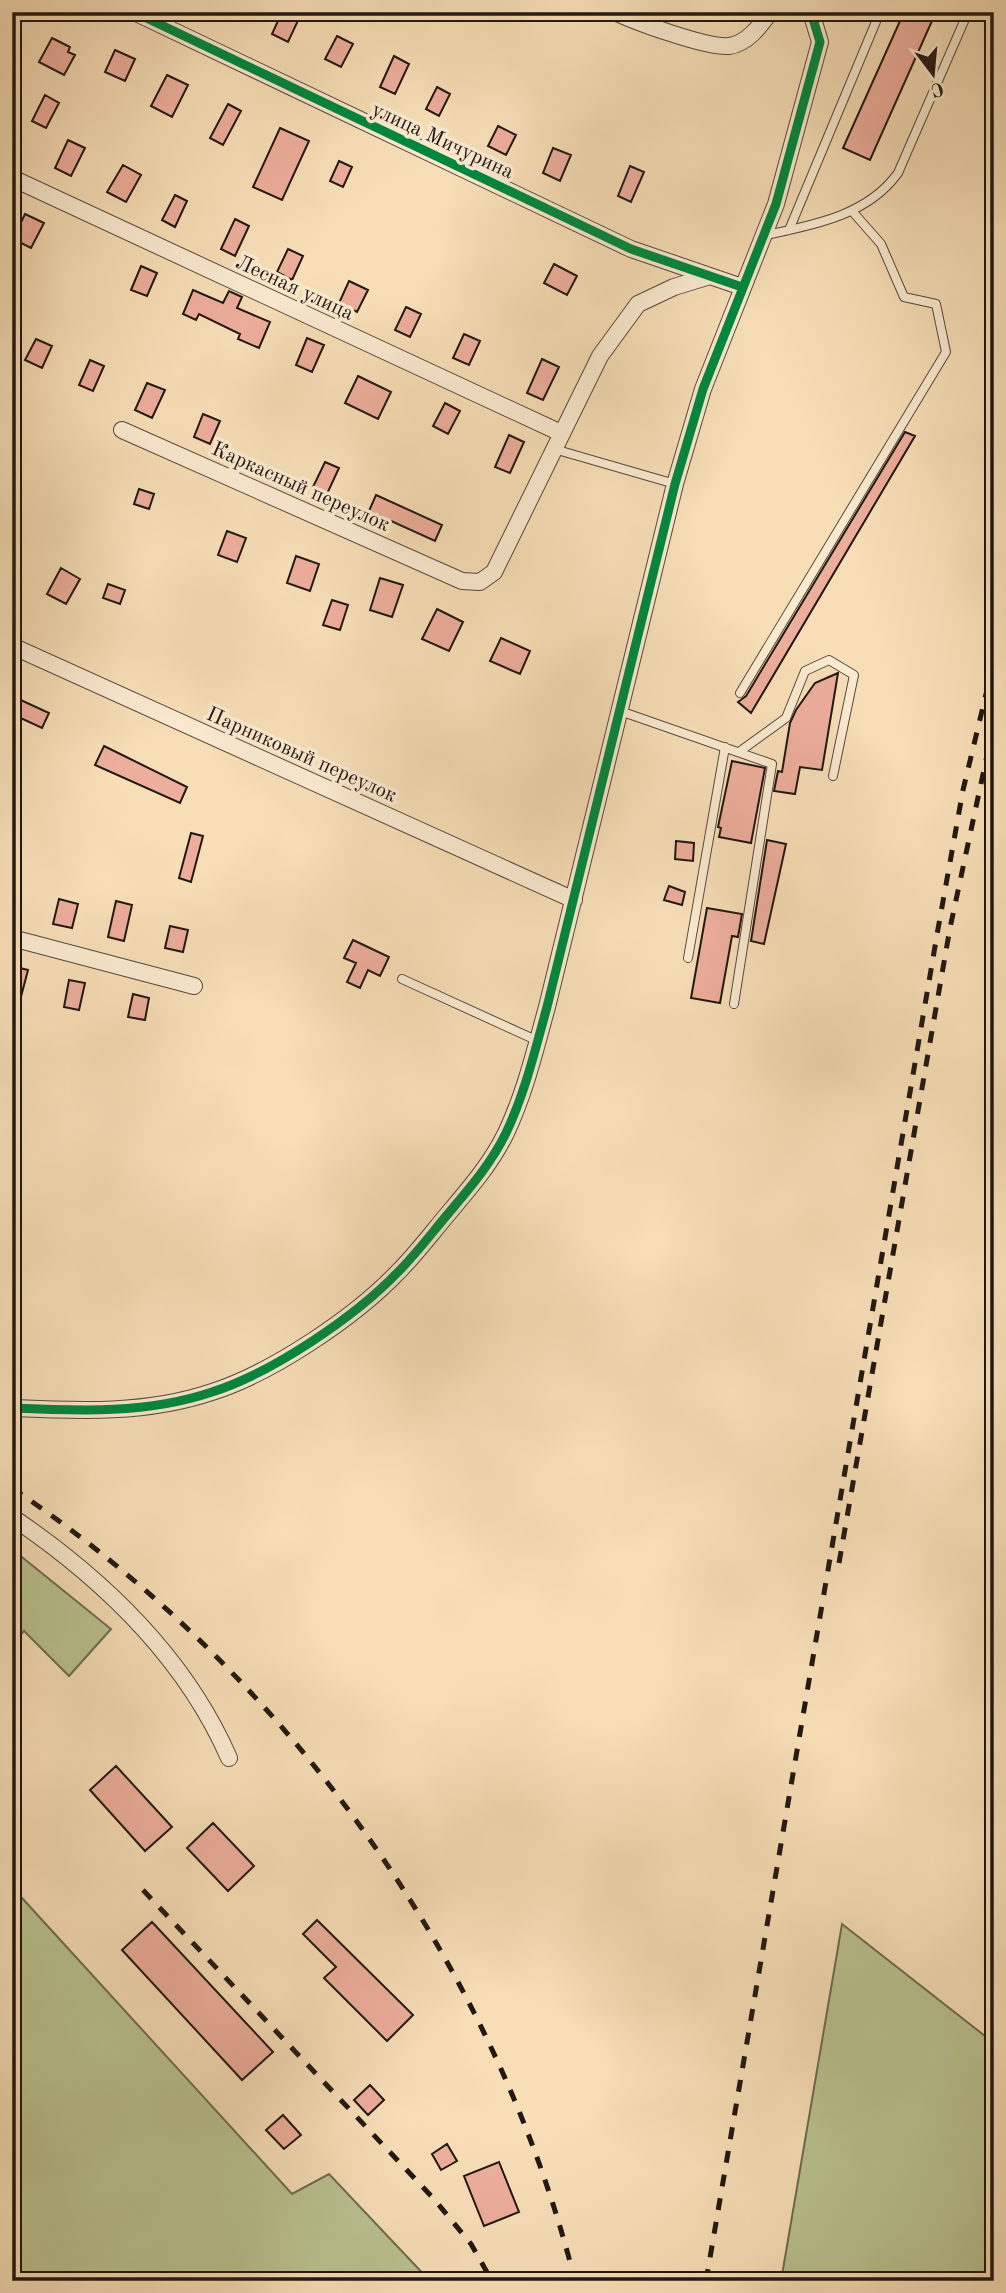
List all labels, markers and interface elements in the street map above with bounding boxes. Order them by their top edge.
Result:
north arrow [898,38,968,108]
text: С [928,77,946,99]
street label: улица Мичурина [368,99,517,183]
street label: Лесная улица [232,252,357,325]
street label: Каркасный переулок [208,439,393,536]
street label: Парниковый переулок [203,704,400,807]

